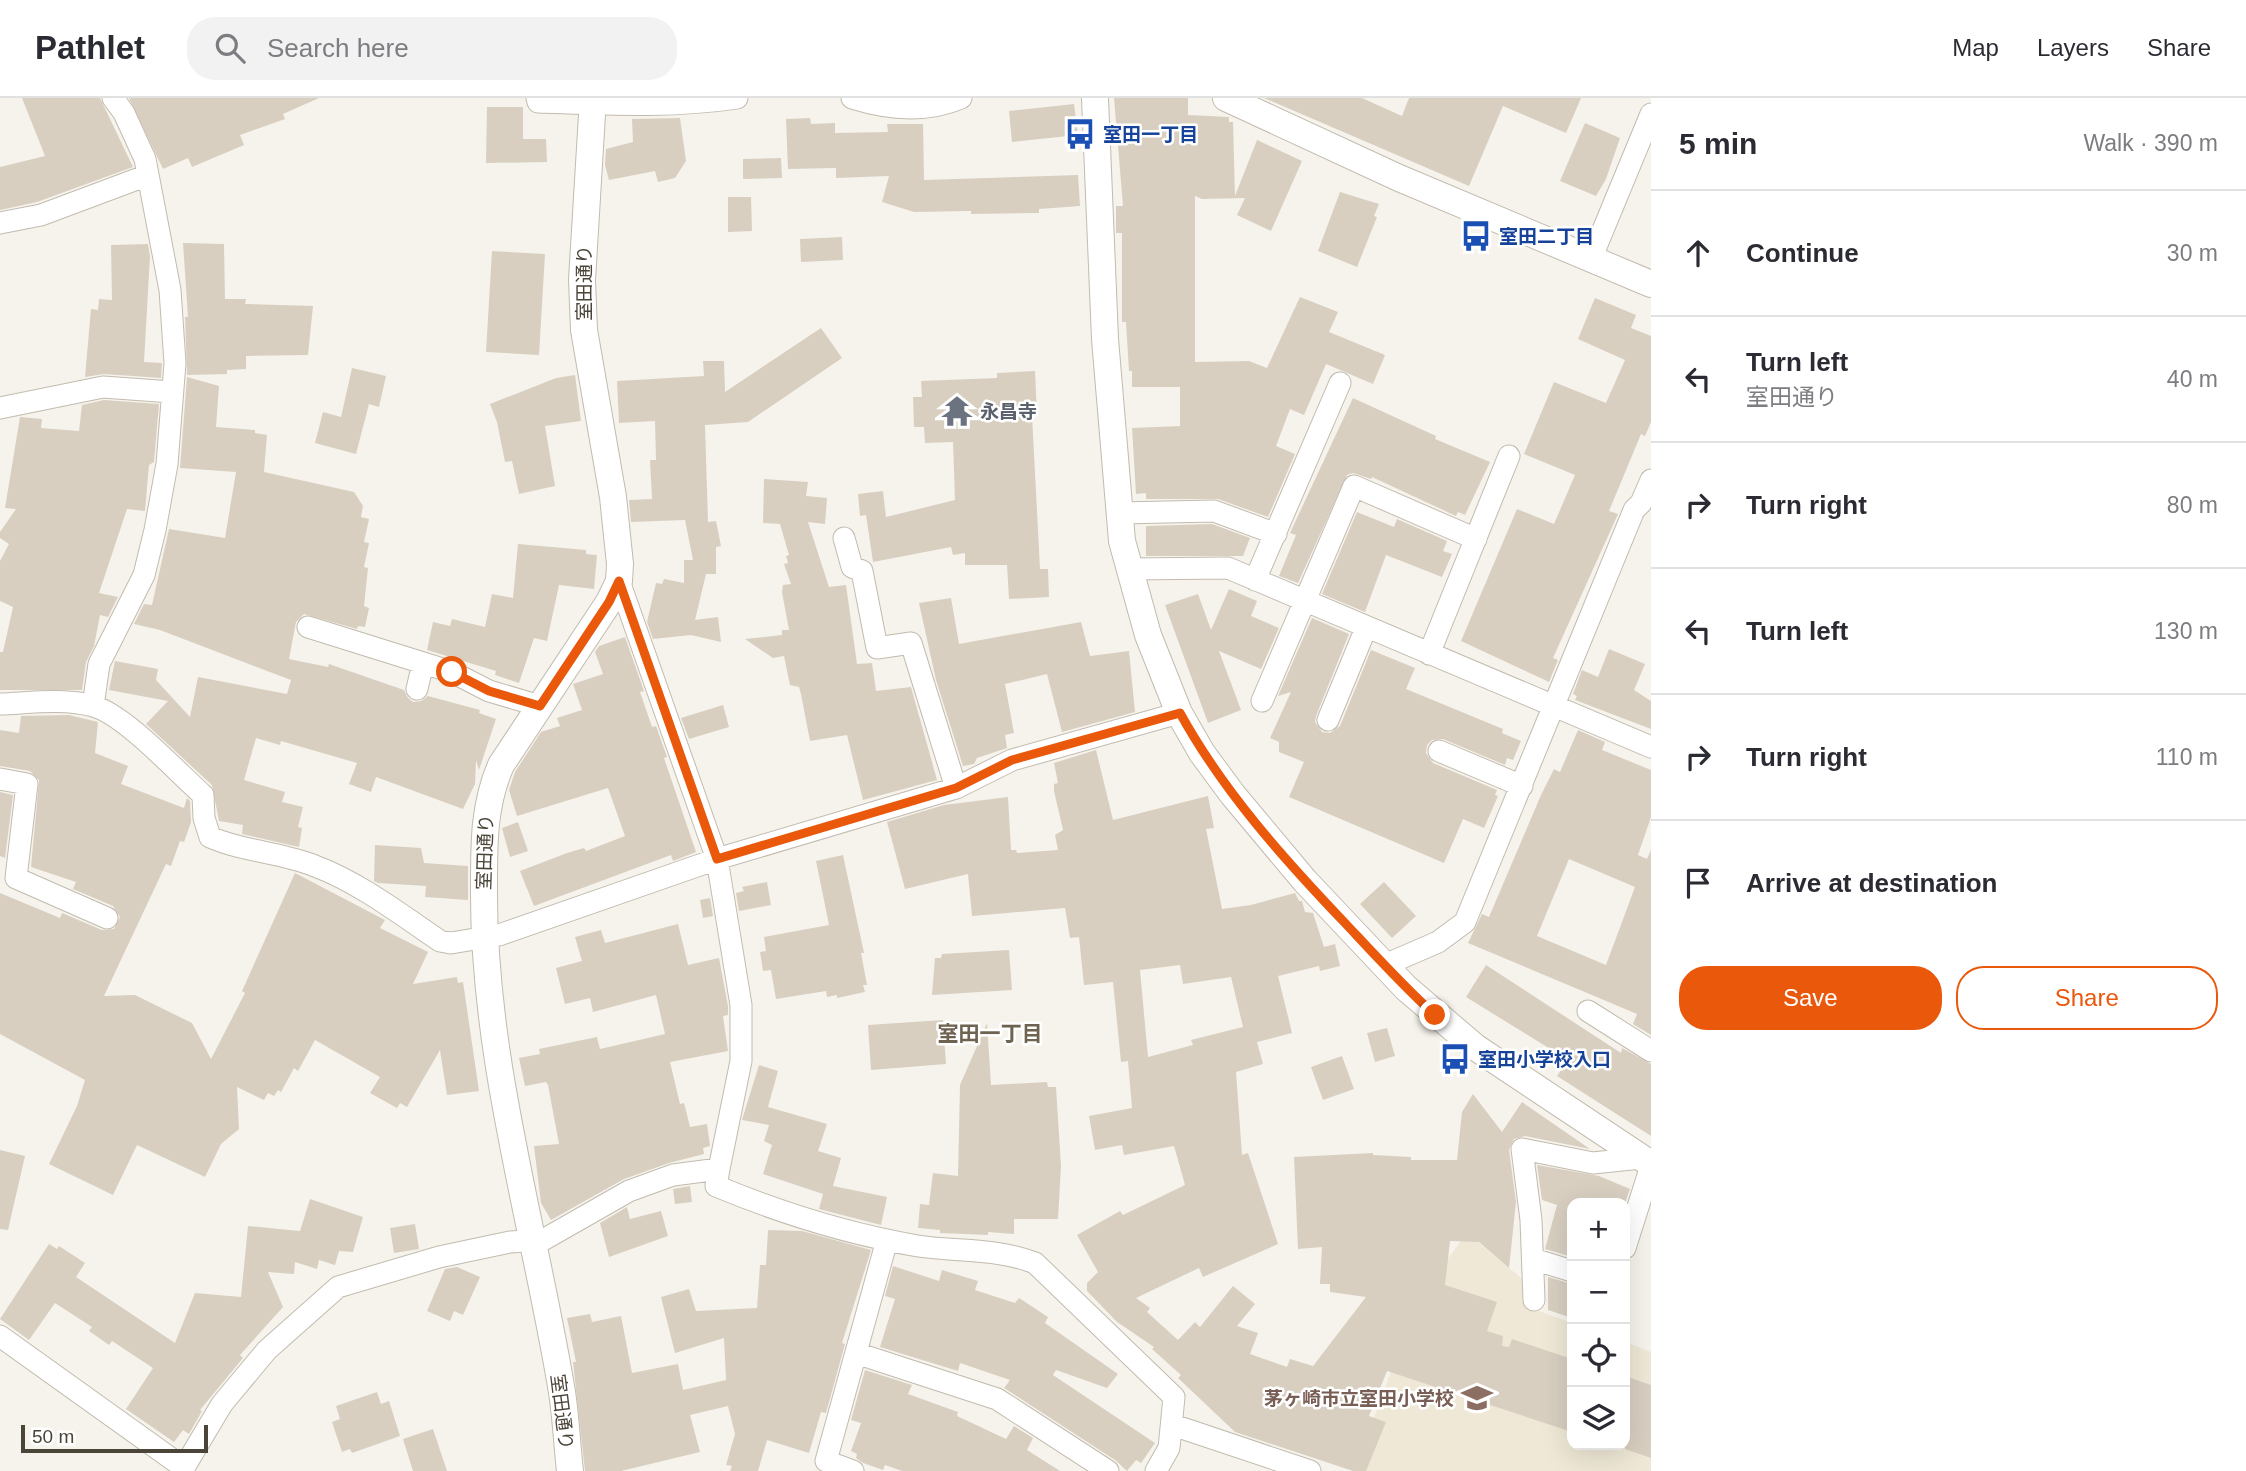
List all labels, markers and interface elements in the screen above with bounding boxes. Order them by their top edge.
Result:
search box [187,17,677,80]
text: Pathlet [35,29,145,66]
icon: search [211,29,249,67]
text: Search here [267,33,409,63]
text: Map [1952,34,1999,61]
text: Layers [2037,34,2109,61]
text: Share [2147,34,2211,61]
bus stop icon: 室田一丁目 [1063,117,1097,151]
place label: 室田一丁目 [1103,124,1198,145]
text: 5 min [1679,127,1757,160]
text: Walk · 390 m [2083,130,2218,156]
bus stop icon: 室田二丁目 [1459,219,1493,253]
place label: 室田二丁目 [1499,226,1594,247]
icon: ahead [1679,234,1717,272]
text: Continue [1746,238,1859,268]
text: 30 m [2167,240,2218,266]
street label: 室田通り [574,245,595,321]
text: Turn left [1746,347,1848,377]
icon: left [1679,360,1717,398]
text: 40 m [2167,366,2218,392]
text: 室田通り [1746,384,1838,410]
temple icon: 永昌寺 [940,394,974,428]
place label: 永昌寺 [980,401,1037,422]
icon: right [1679,486,1717,524]
text: Turn right [1746,490,1867,520]
text: 80 m [2167,492,2218,518]
icon: left [1679,612,1717,650]
text: Turn left [1746,616,1848,646]
text: 130 m [2154,618,2218,644]
route start [436,656,467,687]
icon: right [1679,738,1717,776]
text: Turn right [1746,742,1867,772]
text: 110 m [2156,744,2218,770]
street label: 室田通り [473,814,497,890]
icon: arrive [1679,864,1717,902]
text: Arrive at destination [1746,868,1997,898]
button: Save [1679,966,1942,1030]
button: Share [1956,966,2218,1030]
route end [1419,999,1450,1030]
district label: 室田一丁目 [938,1022,1043,1045]
bus stop icon: 室田小学校入口 [1438,1042,1472,1076]
place label: 室田小学校入口 [1478,1049,1611,1070]
map controls [1567,1198,1630,1450]
button: + [1567,1198,1630,1261]
button: − [1567,1261,1630,1324]
button: locate [1567,1324,1630,1387]
street label: 室田通り [547,1373,577,1451]
school or university icon: 茅ヶ崎市立室田小学校 [1460,1381,1494,1415]
button: layers [1567,1387,1630,1450]
place label: 茅ヶ崎市立室田小学校 [1264,1388,1454,1409]
scale bar [21,1422,208,1454]
text: 50 m [32,1426,74,1447]

